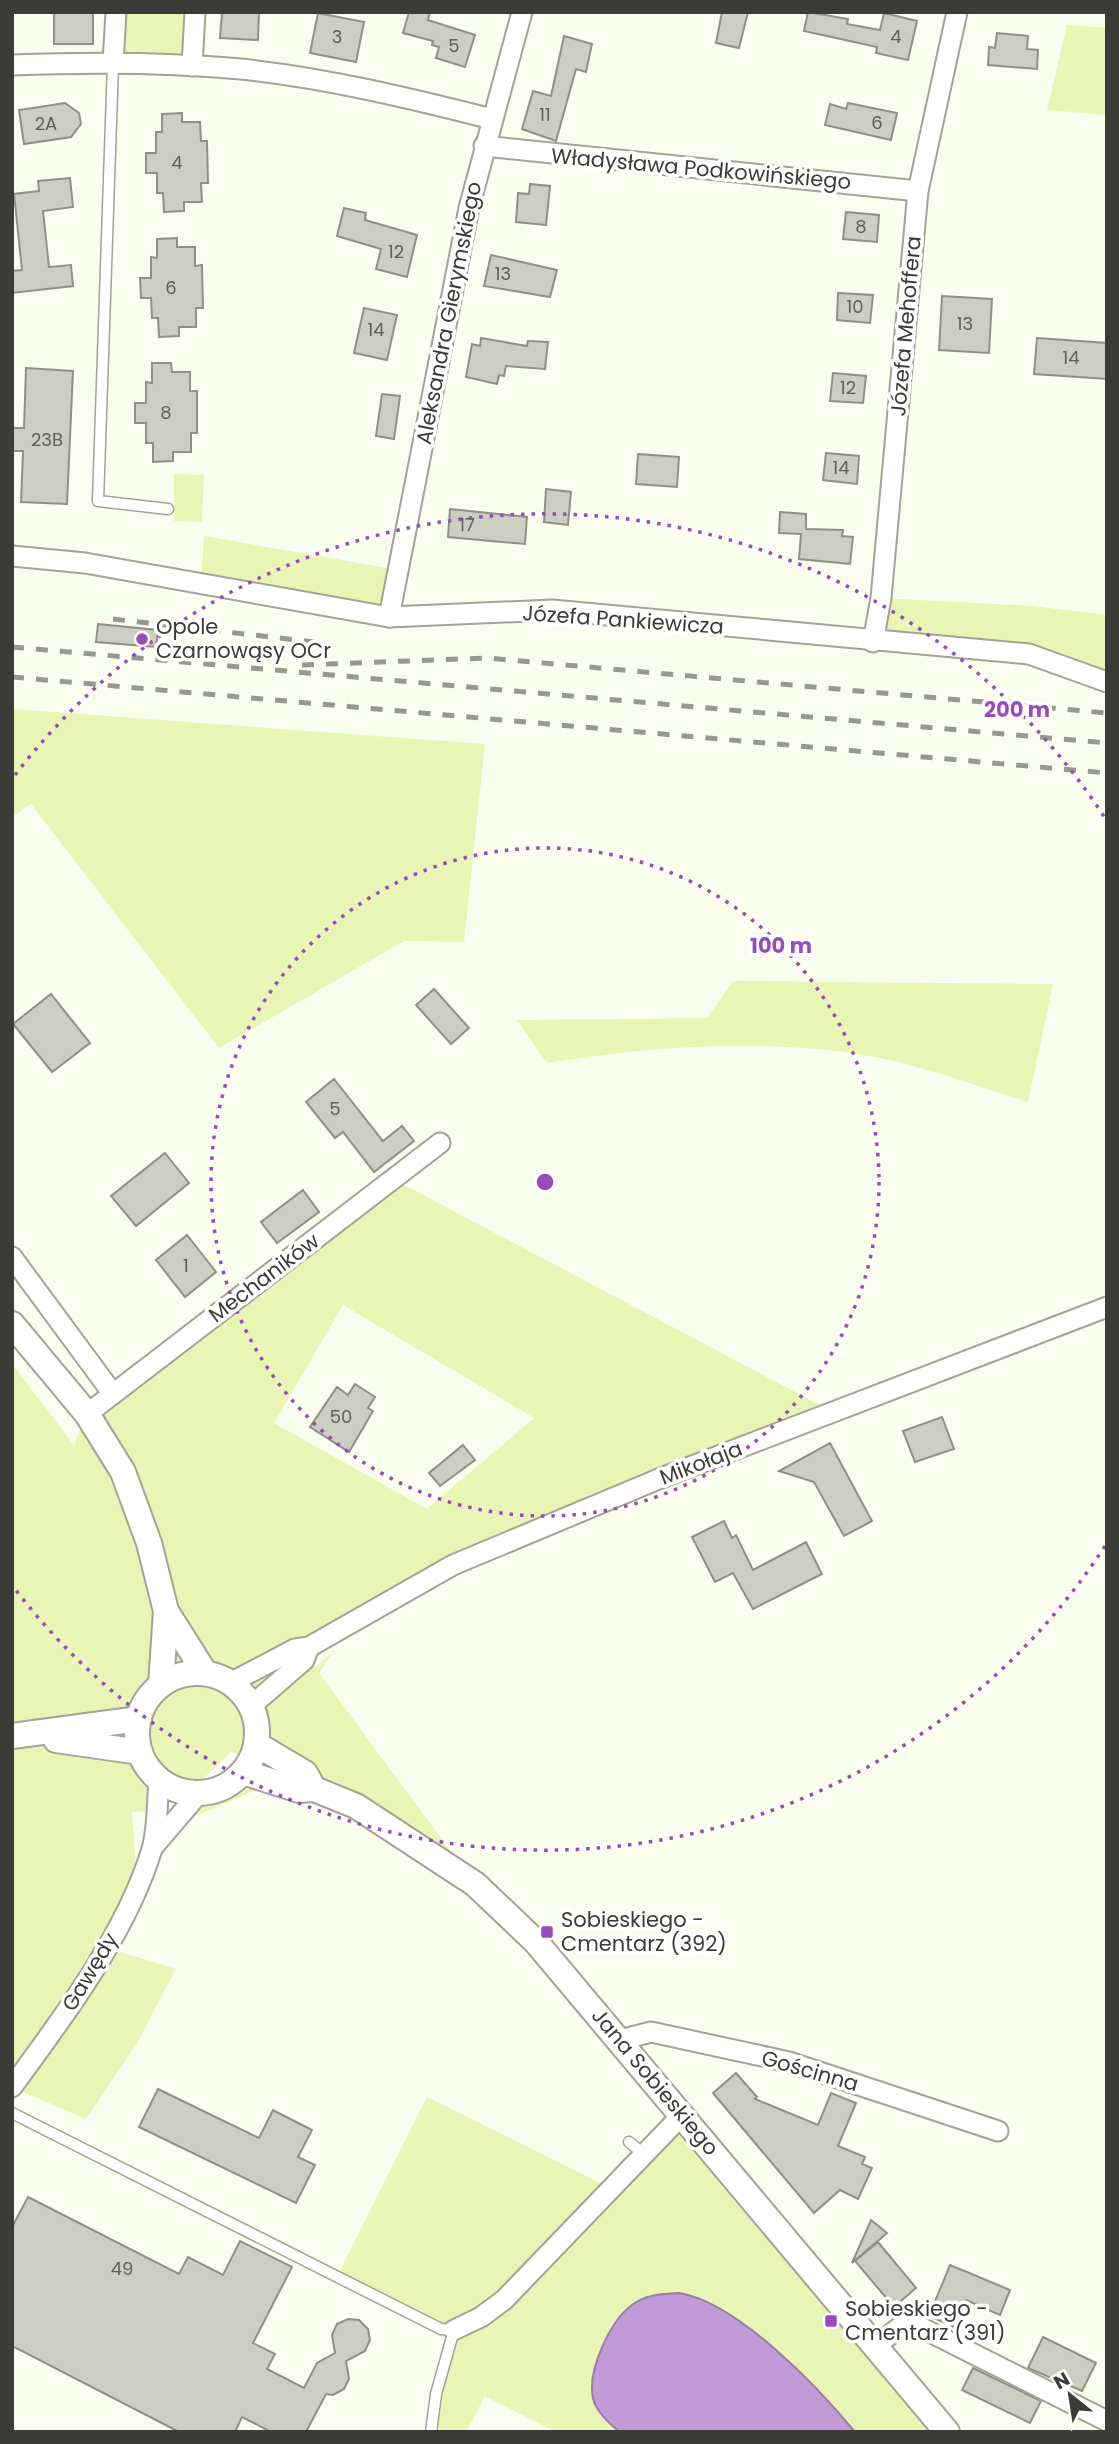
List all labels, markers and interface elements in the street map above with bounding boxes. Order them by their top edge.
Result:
house number: 3 [332,24,342,49]
house number: 4 [890,24,902,49]
house number: 5 [448,33,460,58]
house number: 11 [539,102,551,127]
house number: 6 [871,110,883,135]
house number: 2A [35,111,57,136]
street label: Władysława Podkowińskiego [550,141,852,196]
house number: 4 [171,150,183,175]
street label: Aleksandra Gierymskiego [409,179,488,447]
house number: 8 [855,214,867,239]
street label: Józefa Mehoffera [883,235,928,417]
house number: 12 [388,239,404,264]
house number: 13 [495,261,511,286]
house number: 6 [165,275,177,300]
house number: 10 [846,294,864,319]
house number: 13 [957,311,973,336]
house number: 14 [367,317,385,342]
house number: 14 [1062,345,1080,370]
house number: 12 [840,375,856,400]
house number: 8 [160,400,172,425]
house number: 23B [31,427,63,452]
house number: 14 [832,455,850,480]
house number: 17 [459,512,475,537]
street label: Józefa Pankiewicza [521,598,725,641]
place label: Opole Czarnowąsy OCr [156,612,331,665]
marker: Opole Czarnowąsy OCr [134,631,150,647]
text: 200 m [984,695,1050,724]
text: 100 m [750,931,812,960]
house number: 5 [329,1096,341,1121]
centre of rings [533,1170,557,1194]
street label: Mechaników [202,1226,325,1329]
house number: 1 [183,1253,189,1278]
house number: 50 [330,1404,352,1429]
street label: Mikołaja [655,1434,746,1492]
place label: Sobieskiego - Cmentarz (392) [561,1905,727,1958]
marker: Sobieskiego - Cmentarz (392) [539,1924,555,1940]
street label: Gawędy [55,1927,124,2016]
street label: Jana Sobieskiego [585,2002,726,2162]
street label: Gościnna [758,2043,862,2098]
house number: 49 [111,2256,133,2281]
place label: Sobieskiego - Cmentarz (391) [845,2294,1006,2347]
marker: Sobieskiego - Cmentarz (391) [823,2313,839,2329]
north arrow [1035,2360,1105,2430]
text: N [1049,2365,1075,2396]

